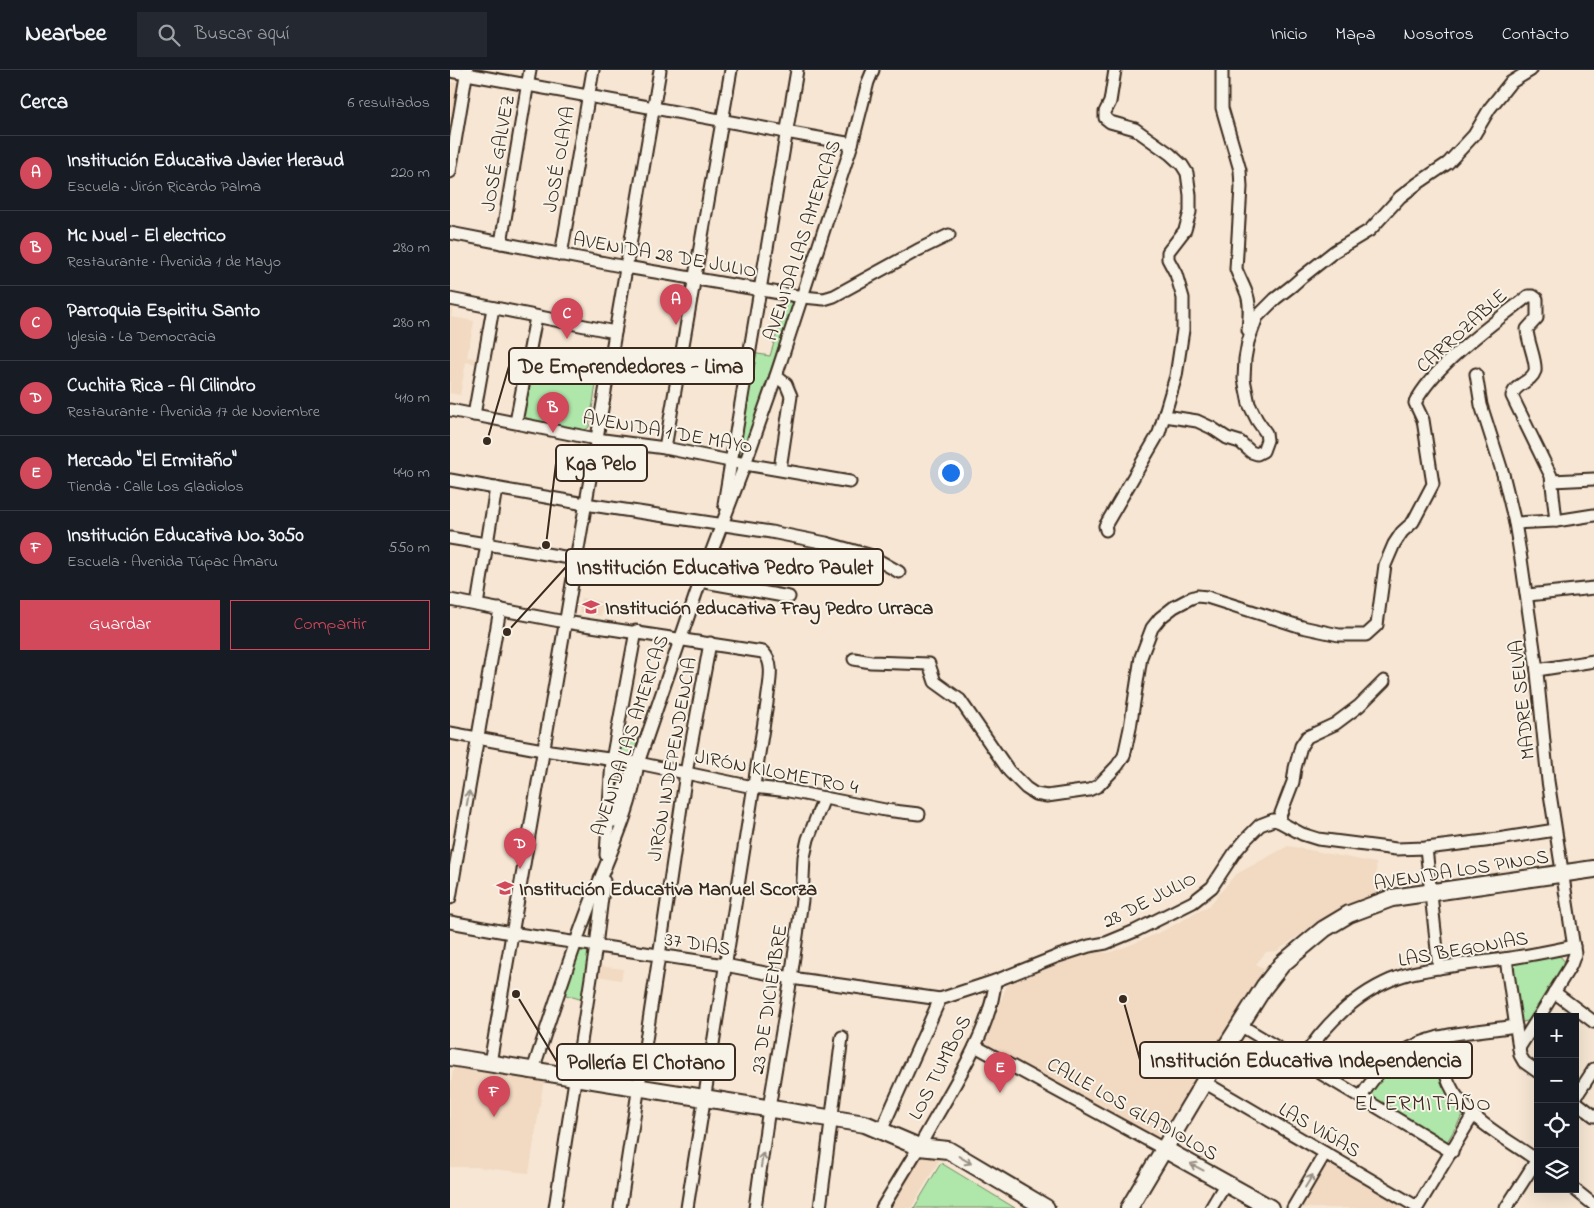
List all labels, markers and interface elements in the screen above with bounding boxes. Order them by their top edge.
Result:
search box [137,12,487,57]
text: Nearbee [25,17,107,52]
icon: search [155,21,183,49]
text: Buscar aquí [195,21,290,48]
text: Inicio [1270,22,1307,48]
text: Mapa [1335,22,1376,48]
text: Nosotros [1404,22,1474,48]
text: Contacto [1502,22,1569,48]
text: Cerca [20,88,68,118]
text: 6 resultados [347,91,430,115]
street label: JOSÉ GALVEZ [475,93,524,214]
street label: JOSÉ OLAYA [537,104,584,215]
street label: AVENIDA LAS AMERICAS [757,136,850,345]
text: Institución Educativa Javier Heraud [67,148,344,175]
text: A [31,161,41,185]
text: 220 m [391,161,430,185]
text: Escuela · Jirón Ricardo Palma [67,175,261,199]
text: Mc Nuel - El electrico [67,223,226,250]
street label: AVENIDA 28 DE JULIO [570,226,759,287]
text: B [31,236,41,260]
text: 280 m [393,236,430,260]
text: Restaurante · Avenida 1 de Mayo [67,250,281,274]
street label: CARROZABLE [1410,283,1515,381]
pin: A [660,284,692,325]
text: Parroquia Espiritu Santo [67,298,260,325]
pin: C [551,298,583,339]
text: C [32,311,40,335]
text: 280 m [393,311,430,335]
text: Iglesia · La Democracia [67,325,216,349]
callout: De Emprendedores - Lima [509,348,754,384]
text: De Emprendedores - Lima [518,353,743,383]
text: Cuchita Rica - Al Cilindro [67,373,256,400]
text: D [30,386,42,410]
text: 410 m [395,386,430,410]
pin: B [537,392,569,433]
text: Restaurante · Avenida 17 de Noviembre [67,400,320,424]
street label: AVENIDA 1 DE MAYO [580,404,755,463]
callout: Kga Pelo [556,445,647,481]
text: Mercado "El Ermitaño" [67,448,237,475]
text: Kga Pelo [566,450,637,482]
your location [938,460,964,486]
text: E [31,461,41,485]
text: 440 m [393,461,430,485]
text: Tienda · Calle Los Gladiolos [67,475,244,499]
text: Institución Educativa No. 3050 [67,523,304,550]
text: F [31,536,41,560]
text: 550 m [388,536,430,560]
callout: Institución Educativa Pedro Paulet [566,549,883,585]
text: Escuela · Avenida Túpac Amaru [67,550,278,574]
text: Institución Educativa Pedro Paulet [576,554,874,584]
place label: Institución educativa Fray Pedro Urraca [605,595,933,625]
school or university icon: Institución educativa Fray Pedro Urraca [581,597,601,617]
button: Guardar [20,600,220,650]
button: Compartir [230,600,430,650]
street label: AVENIDA LAS AMERICAS [585,631,678,840]
street label: MADRE SELVA [1503,638,1544,761]
street label: JIRÓN INDEPENDENCIA [641,655,706,864]
street label: JIRÓN KILOMETRO 4 [692,743,861,803]
one-way arrow [463,790,473,806]
pin: D [504,828,536,869]
street label: AVENIDA LOS PINOS [1372,843,1551,900]
street label: 28 DE JULIO [1098,865,1202,937]
place label: Institución Educativa Manuel Scorza [519,876,817,905]
school or university icon: Institución Educativa Manuel Scorza [495,878,515,898]
street label: 23 DE DICIEMBRE [744,923,797,1076]
street label: LAS BEGONIAS [1396,925,1531,976]
street label: 37 DIAS [663,926,733,965]
street label: LOS TUMBOS [902,1011,980,1126]
map controls [1534,1013,1579,1193]
button: + [1534,1013,1579,1058]
callout: Institución Educativa Independencia [1140,1042,1472,1078]
callout: Pollería El Chotano [557,1044,735,1080]
text: Institución Educativa Independencia [1150,1047,1462,1077]
text: Pollería El Chotano [567,1049,725,1079]
street label: CALLE LOS GLADIOLOS [1041,1051,1223,1169]
pin: E [984,1052,1016,1093]
button: − [1534,1058,1579,1103]
pin: F [478,1076,510,1117]
district label: EL ERMITAÑO [1354,1089,1492,1121]
street label: LAS VIÑAS [1272,1096,1365,1166]
button: locate [1534,1103,1579,1148]
button: layers [1534,1148,1579,1193]
one-way arrow [757,1152,767,1168]
one-way arrow [957,1156,971,1166]
one-way arrow [1190,1162,1205,1171]
one-way arrow [1304,1174,1314,1188]

